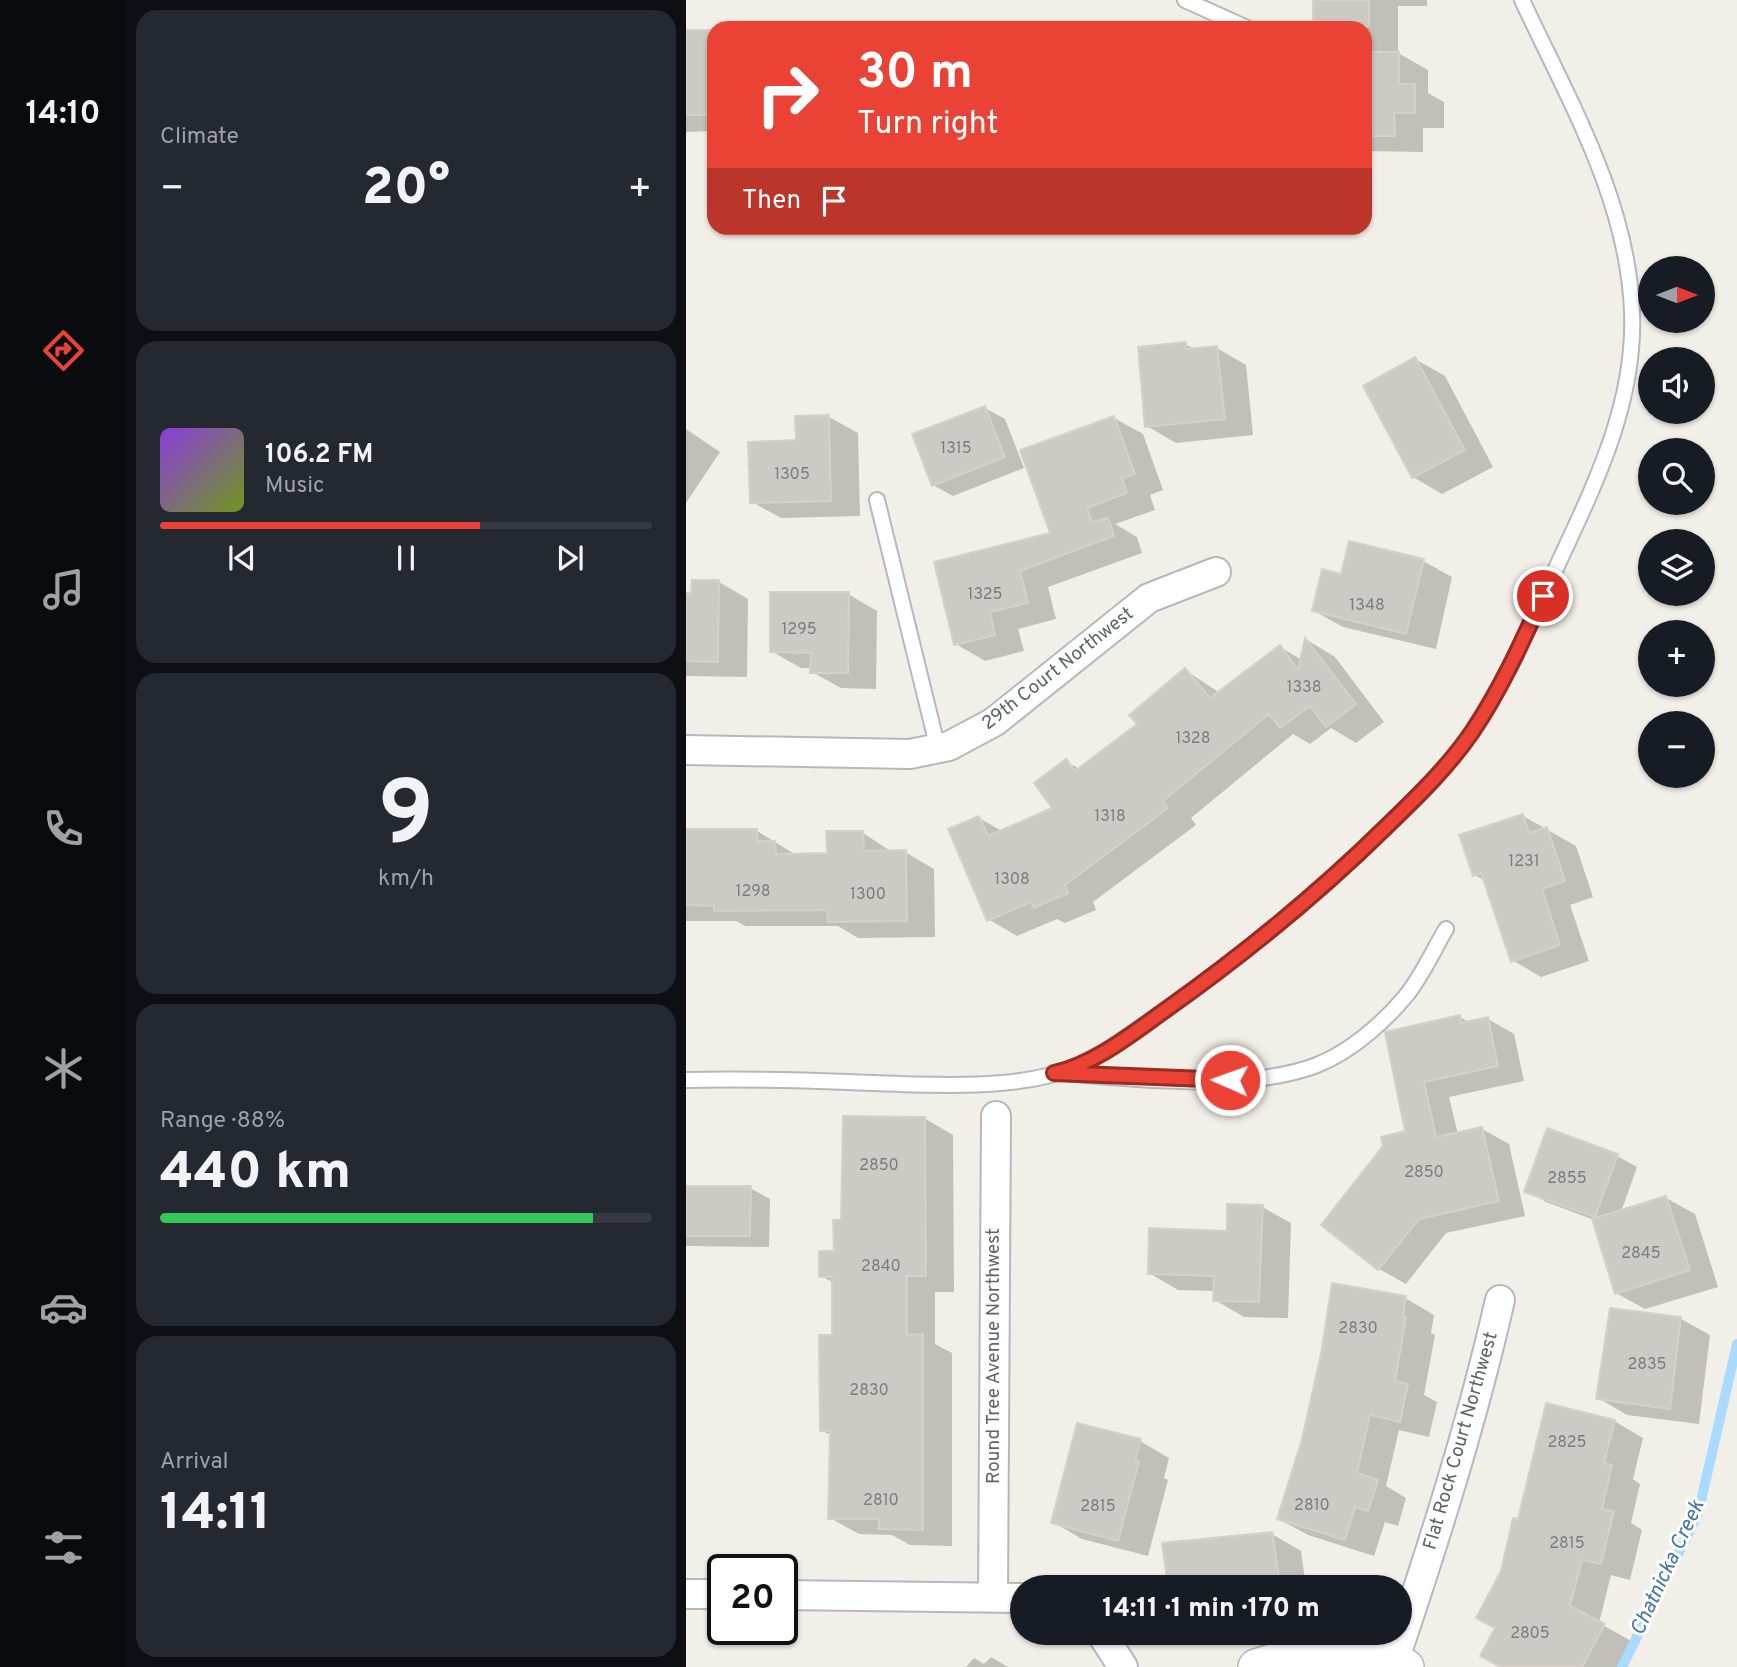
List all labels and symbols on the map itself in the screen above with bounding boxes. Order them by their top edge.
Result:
north arrow [1638,256,1715,332]
house number: 1315 [940,439,972,459]
house number: 1305 [774,465,810,485]
pin [1513,566,1573,626]
house number: 1325 [967,585,1003,605]
house number: 1348 [1349,596,1385,616]
street label: 29th Court Northwest [977,602,1139,736]
house number: 1295 [781,620,817,640]
house number: 1338 [1286,678,1322,698]
house number: 1328 [1176,729,1210,749]
house number: 1318 [1094,807,1126,827]
house number: 1231 [1508,852,1540,872]
house number: 1308 [994,870,1030,890]
house number: 1298 [735,882,771,902]
house number: 1300 [850,885,886,905]
position arrow [1193,1043,1267,1117]
house number: 2850 [859,1156,899,1176]
house number: 2850 [1404,1163,1444,1183]
house number: 2855 [1547,1169,1587,1189]
street label: Round Tree Avenue Northwest [982,1228,1006,1484]
house number: 2845 [1621,1244,1661,1264]
house number: 2840 [861,1257,901,1277]
house number: 2830 [1338,1319,1378,1339]
street label: Flat Rock Court Northwest [1418,1329,1504,1553]
house number: 2835 [1627,1355,1667,1375]
house number: 2830 [849,1381,889,1401]
house number: 2825 [1548,1433,1586,1453]
house number: 2810 [863,1491,899,1511]
water label: Chatnicka Creek [1625,1495,1711,1640]
house number: 2810 [1294,1496,1330,1516]
house number: 2815 [1080,1497,1116,1517]
house number: 2815 [1549,1534,1585,1554]
speed limit sign: 20 [707,1554,798,1645]
house number: 2805 [1510,1624,1550,1644]

